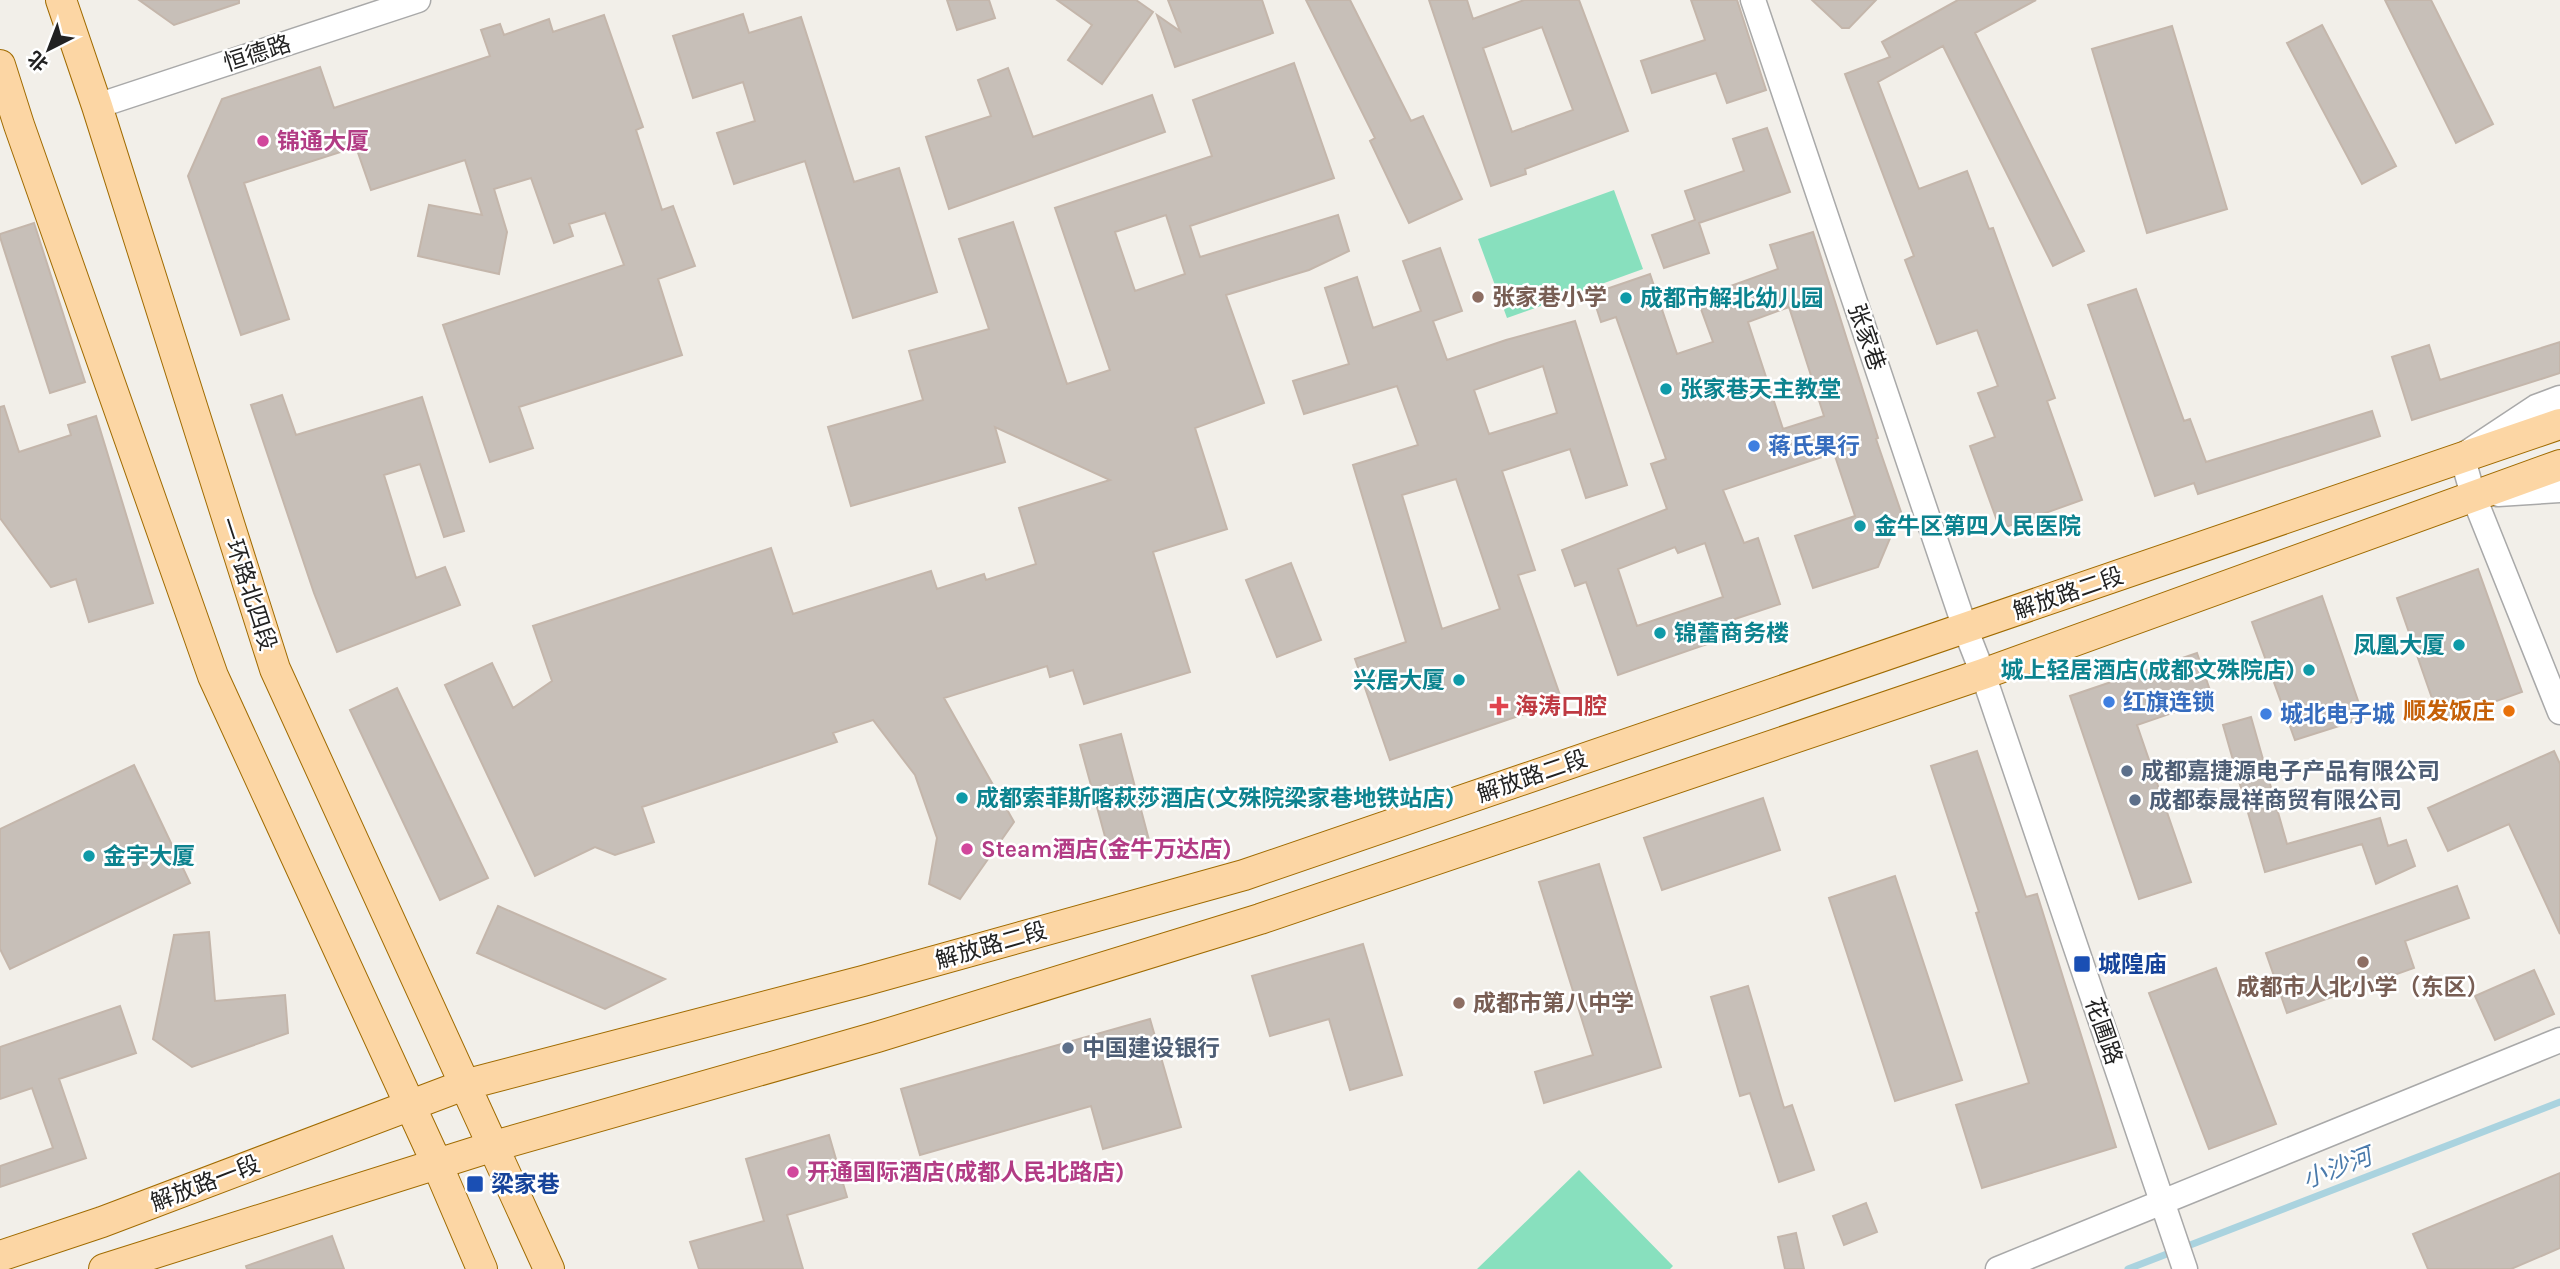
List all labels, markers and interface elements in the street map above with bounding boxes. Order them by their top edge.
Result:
north arrow [14,14,84,84]
street label: 恒德路 [220,30,294,77]
text: 北 [24,46,53,75]
place label: 锦通大厦 [277,128,369,155]
marker: 锦通大厦 [255,133,271,149]
place label: 张家巷小学 [1492,284,1607,311]
place label: 成都市解北幼儿园 [1640,285,1824,312]
marker: 张家巷小学 [1470,289,1486,305]
marker: 成都市解北幼儿园 [1618,290,1634,306]
street label: 张家巷 [1843,300,1891,374]
place label: 张家巷天主教堂 [1680,376,1841,403]
marker: 张家巷天主教堂 [1658,381,1674,397]
place label: 蒋氏果行 [1768,433,1860,460]
marker: 蒋氏果行 [1746,438,1762,454]
place label: 金牛区第四人民医院 [1874,513,2081,540]
street label: 一环路北四段 [213,514,282,654]
marker: 金牛区第四人民医院 [1852,518,1868,534]
street label: 解放路二段 [2009,562,2127,625]
place label: 锦蕾商务楼 [1674,620,1789,647]
marker: 锦蕾商务楼 [1652,625,1668,641]
place label: 凤凰大厦 [2353,632,2445,659]
marker: 凤凰大厦 [2451,637,2467,653]
place label: 城上轻居酒店(成都文殊院店) [2001,657,2295,684]
marker: 城上轻居酒店(成都文殊院店) [2301,662,2317,678]
place label: 兴居大厦 [1353,667,1445,694]
marker: 兴居大厦 [1451,672,1467,688]
place label: 红旗连锁 [2123,689,2215,716]
place label: 海涛口腔 [1515,693,1607,720]
marker: 红旗连锁 [2101,694,2117,710]
marker: 海涛口腔 [1489,696,1509,716]
place label: 顺发饭庄 [2403,698,2495,725]
place label: 城北电子城 [2280,701,2395,728]
marker: 顺发饭庄 [2501,703,2517,719]
marker: 城北电子城 [2258,706,2274,722]
street label: 解放路二段 [1473,745,1591,808]
place label: 成都嘉捷源电子产品有限公司 [2141,758,2440,785]
marker: 成都嘉捷源电子产品有限公司 [2119,763,2135,779]
place label: 成都索菲斯喀萩莎酒店(文殊院梁家巷地铁站店) [976,785,1454,812]
place label: 成都泰晟祥商贸有限公司 [2149,787,2402,814]
marker: 成都索菲斯喀萩莎酒店(文殊院梁家巷地铁站店) [954,790,970,806]
marker: 成都泰晟祥商贸有限公司 [2127,792,2143,808]
place label: Steam酒店(金牛万达店) [981,836,1232,863]
marker: Steam酒店(金牛万达店) [959,841,975,857]
place label: 金宇大厦 [103,843,195,870]
marker: 金宇大厦 [81,848,97,864]
street label: 解放路二段 [932,917,1050,974]
place label: 城隍庙 [2098,951,2167,978]
marker: 城隍庙 [2072,954,2092,974]
marker: 成都市人北小学（东区） [2355,954,2371,970]
place label: 成都市人北小学（东区） [2237,974,2490,1001]
place label: 成都市第八中学 [1473,990,1634,1017]
street label: 花圃路 [2080,994,2128,1068]
marker: 成都市第八中学 [1451,995,1467,1011]
place label: 中国建设银行 [1082,1035,1220,1062]
marker: 中国建设银行 [1060,1040,1076,1056]
water label: 小沙河 [2298,1141,2379,1194]
street label: 解放路一段 [147,1150,264,1217]
place label: 开通国际酒店(成都人民北路店) [807,1159,1124,1186]
marker: 开通国际酒店(成都人民北路店) [785,1164,801,1180]
place label: 梁家巷 [491,1171,560,1198]
marker: 梁家巷 [465,1174,485,1194]

